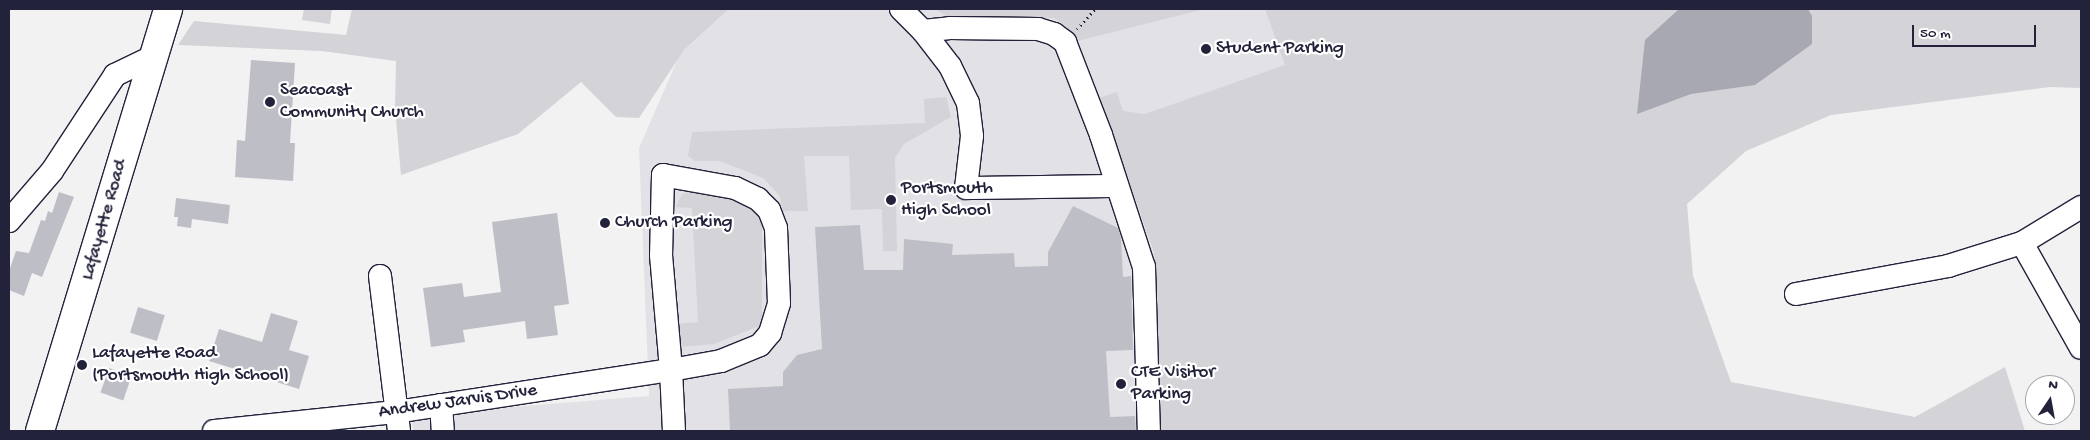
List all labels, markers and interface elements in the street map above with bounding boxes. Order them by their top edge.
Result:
scale bar [1915,15,2039,47]
text: 50 m [1920,25,1951,43]
place label: Student Parking [1216,38,1344,60]
marker: Student Parking [1200,43,1212,55]
place label: Seacoast Community Church [280,80,424,124]
marker: Seacoast Community Church [264,96,276,108]
street label: Lafayette Road [77,157,133,283]
place label: Portsmouth High School [901,178,993,222]
marker: Portsmouth High School [885,194,897,206]
place label: Church Parking [615,212,732,234]
marker: Church Parking [599,217,611,229]
place label: Lafayette Road (Portsmouth High School) [92,343,289,387]
marker: Lafayette Road (Portsmouth High School) [76,359,88,371]
place label: CTE Visitor Parking [1131,362,1215,406]
north arrow [2025,375,2075,425]
text: N [2047,377,2059,395]
marker: CTE Visitor Parking [1115,378,1127,390]
street label: Andrew Jarvis Drive [377,380,539,424]

